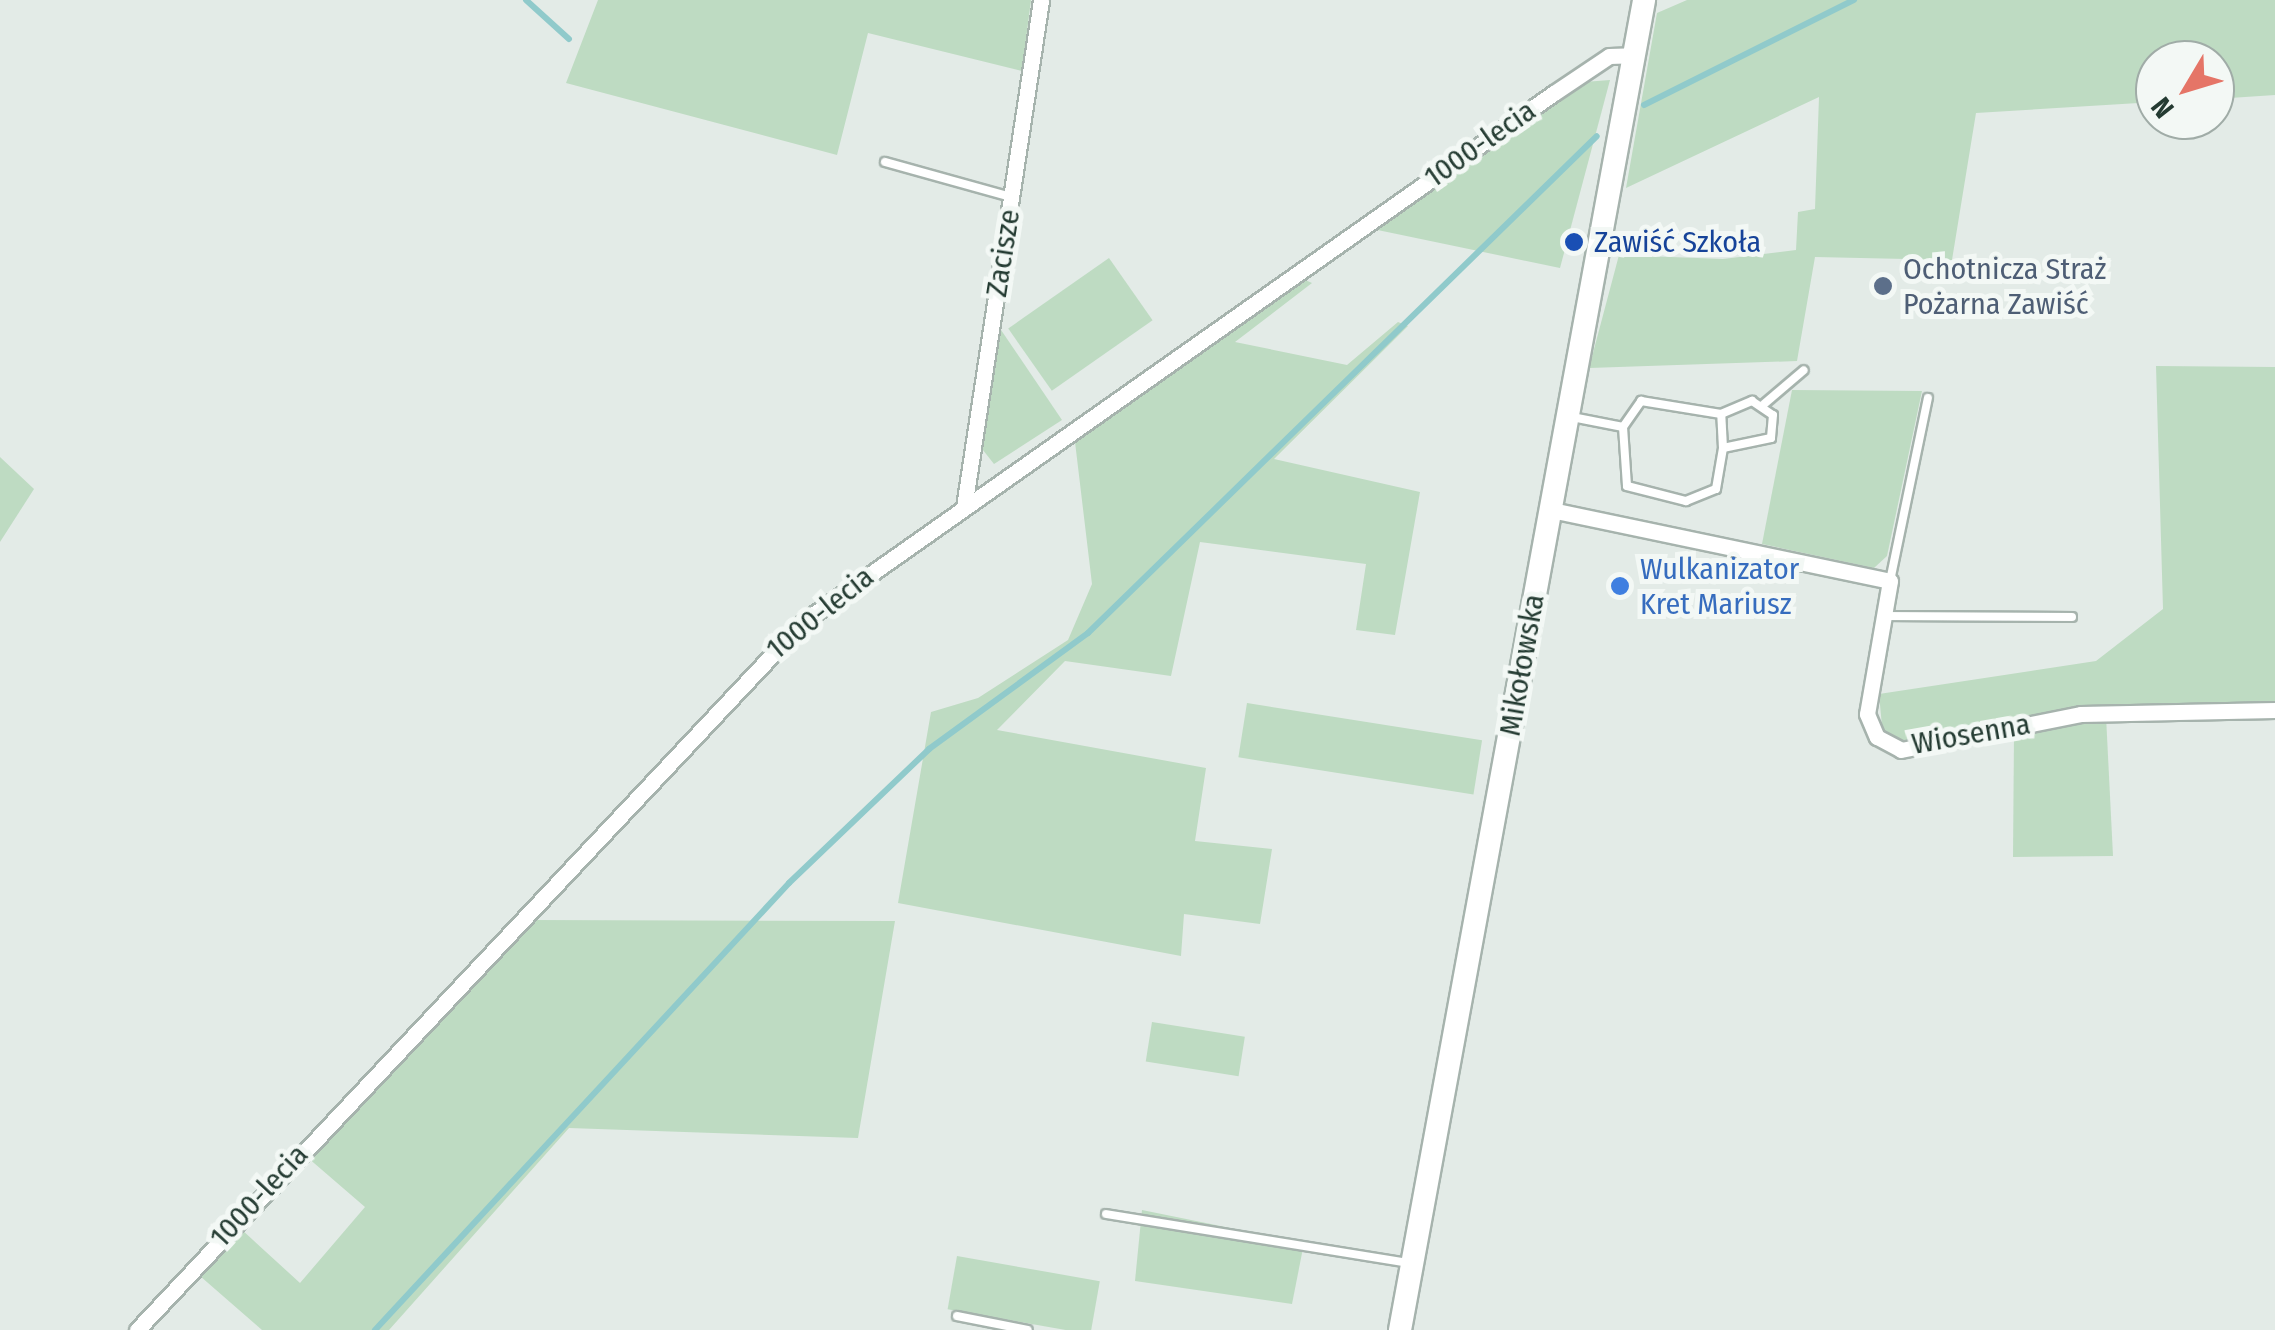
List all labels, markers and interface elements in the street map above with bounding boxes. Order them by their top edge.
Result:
north arrow [2135,40,2235,140]
text: N [2144,91,2181,124]
street label: 1000-lecia [1418,93,1542,195]
street label: Zacisze [978,207,1028,299]
place label: Zawiść Szkoła [1594,224,1761,260]
marker: Zawiść Szkoła [1563,231,1585,253]
place label: Ochotnicza Straż Pożarna Zawiść [1903,251,2106,322]
marker: Ochotnicza Straż Pożarna Zawiść [1872,275,1894,297]
place label: Wulkanizator Kret Mariusz [1640,551,1799,622]
street label: 1000-lecia [759,559,881,667]
marker: Wulkanizator Kret Mariusz [1609,575,1631,597]
street label: Mikołowska [1492,591,1552,739]
street label: Wiosenna [1909,706,2033,762]
street label: 1000-lecia [202,1137,316,1255]

